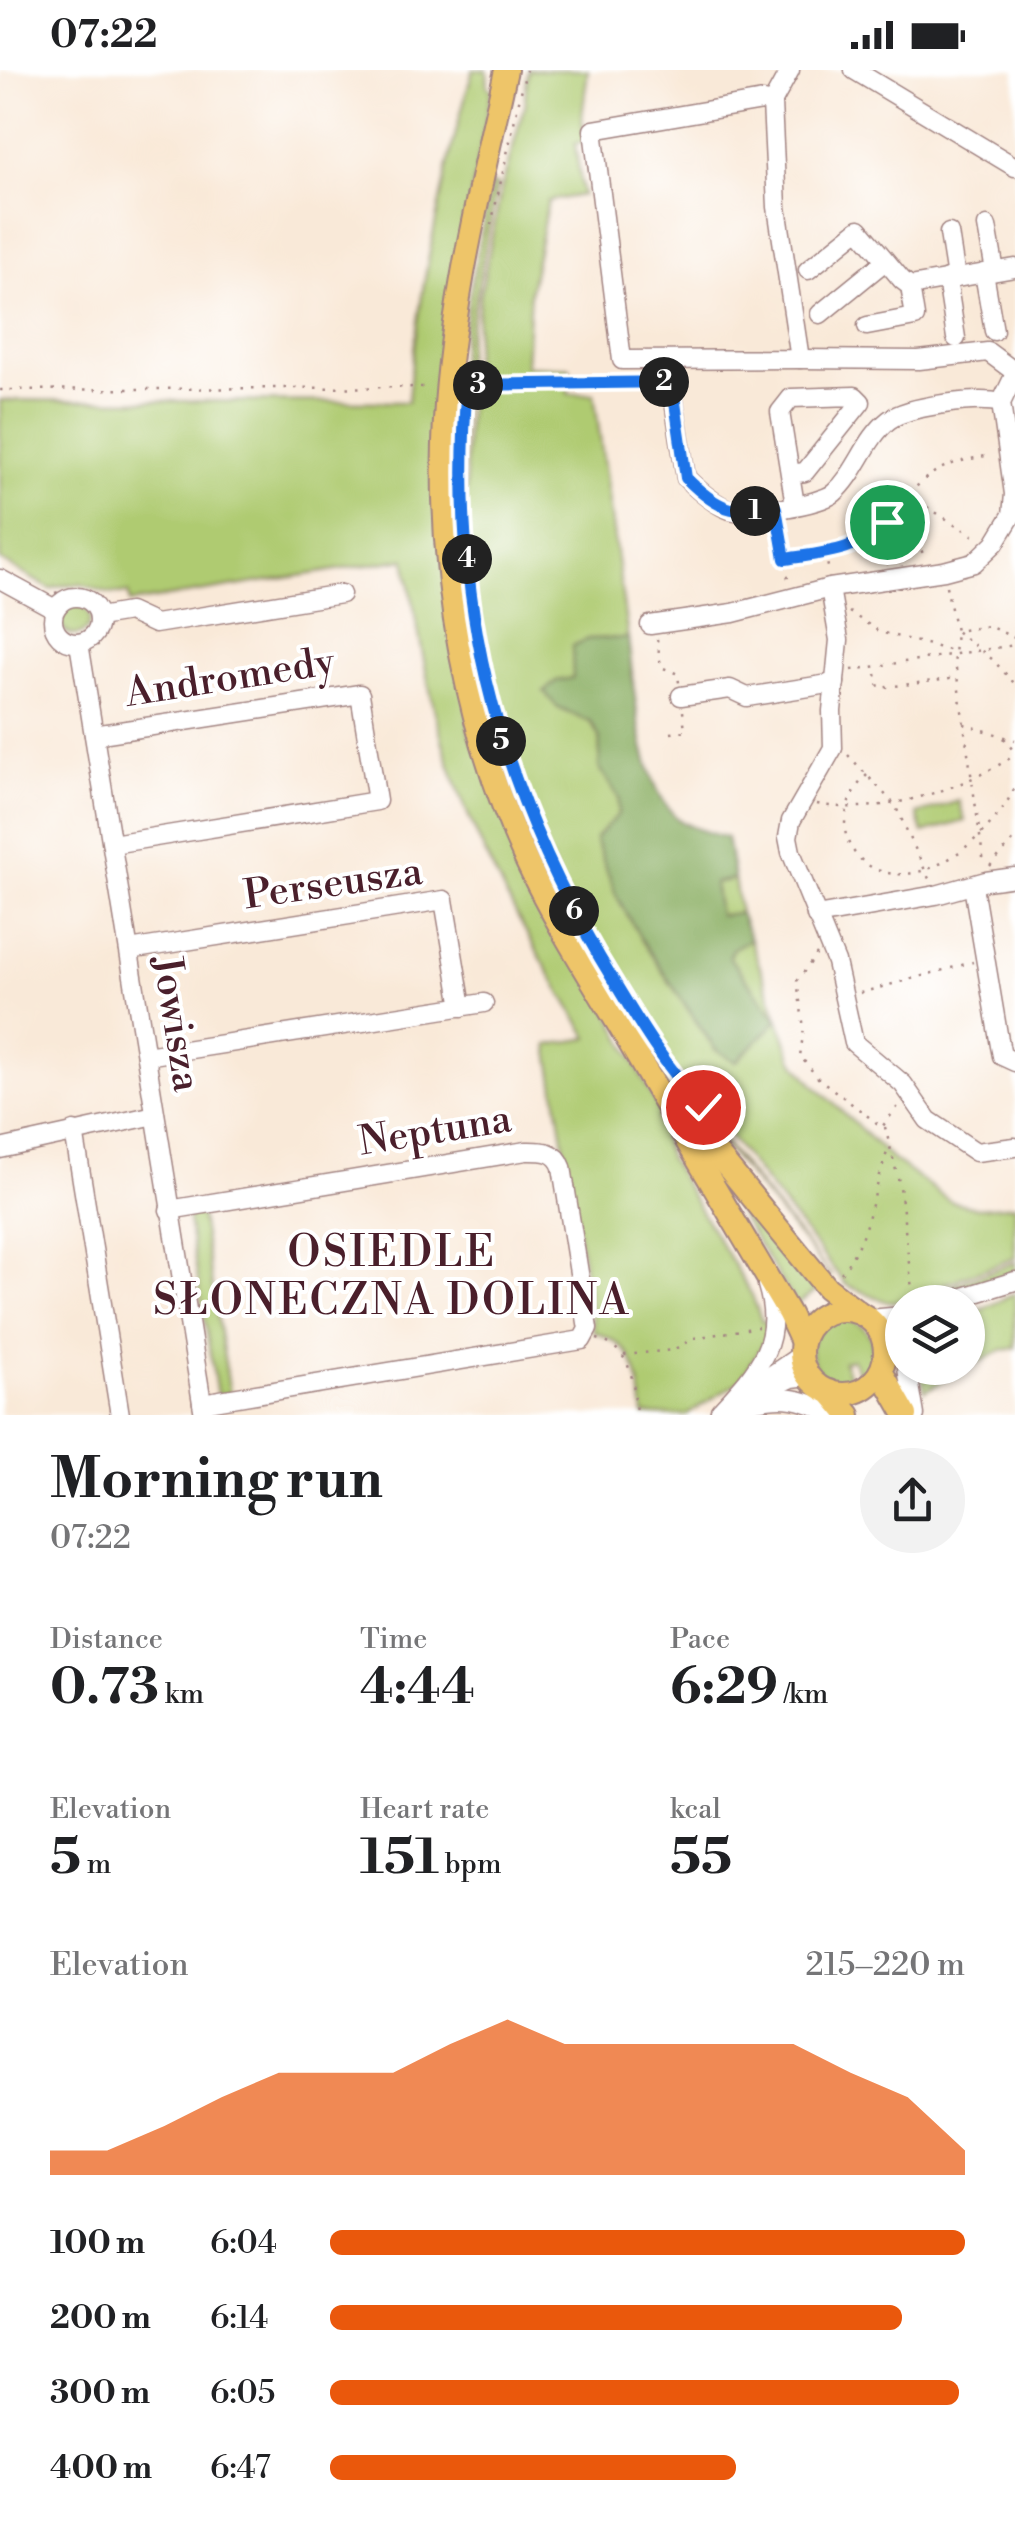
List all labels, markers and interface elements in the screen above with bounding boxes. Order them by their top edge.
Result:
text: 07:22 [50,12,158,59]
pin: 2 [639,357,689,407]
pin: 3 [453,360,503,410]
text: 2 [655,364,673,399]
text: 3 [470,367,486,402]
pin [845,480,930,565]
pin: 1 [730,486,780,536]
text: 1 [748,493,762,528]
icon: arrive [860,495,915,550]
pin: 4 [442,534,492,584]
text: 4 [458,541,476,576]
street label: Andromedy [121,637,339,720]
pin: 5 [476,716,526,766]
text: 5 [492,723,510,758]
street label: Perseusza [241,847,426,921]
pin: 6 [549,886,599,936]
text: 6 [565,893,583,928]
street label: Jowisza [140,951,211,1096]
pin [661,1065,746,1150]
icon: check [676,1080,731,1135]
street label: Neptuna [355,1094,516,1168]
district label: OSIEDLE SŁONECZNA DOLINA [153,1227,631,1328]
map controls [885,1285,985,1385]
button: layers [885,1285,985,1385]
text: Morning run [50,1446,383,1515]
button: share [860,1448,965,1553]
text: 07:22 [50,1518,131,1558]
text: Distance [50,1622,163,1657]
text: Time [360,1622,427,1657]
text: Pace [670,1622,730,1657]
text: 0.73 [50,1657,159,1719]
text: 4:44 [360,1657,475,1719]
text: 6:29 [670,1657,778,1719]
text: km [159,1677,204,1712]
text: /km [778,1677,828,1712]
text: Elevation [50,1792,171,1827]
text: Heart rate [360,1792,489,1827]
text: kcal [670,1792,721,1827]
text: 5 [50,1827,81,1889]
text: 151 [360,1827,439,1889]
text: 55 [670,1827,732,1889]
text: m [81,1847,111,1882]
text: bpm [439,1847,501,1882]
text: Elevation [50,1945,189,1985]
text: 215–220 m [805,1945,965,1985]
text: 100 m [50,2223,145,2263]
text: 6:04 [210,2223,277,2263]
text: 200 m [50,2298,151,2338]
text: 6:14 [210,2298,268,2338]
text: 300 m [50,2373,150,2413]
text: 6:05 [210,2373,275,2413]
text: 400 m [50,2448,152,2488]
text: 6:47 [210,2448,271,2488]

